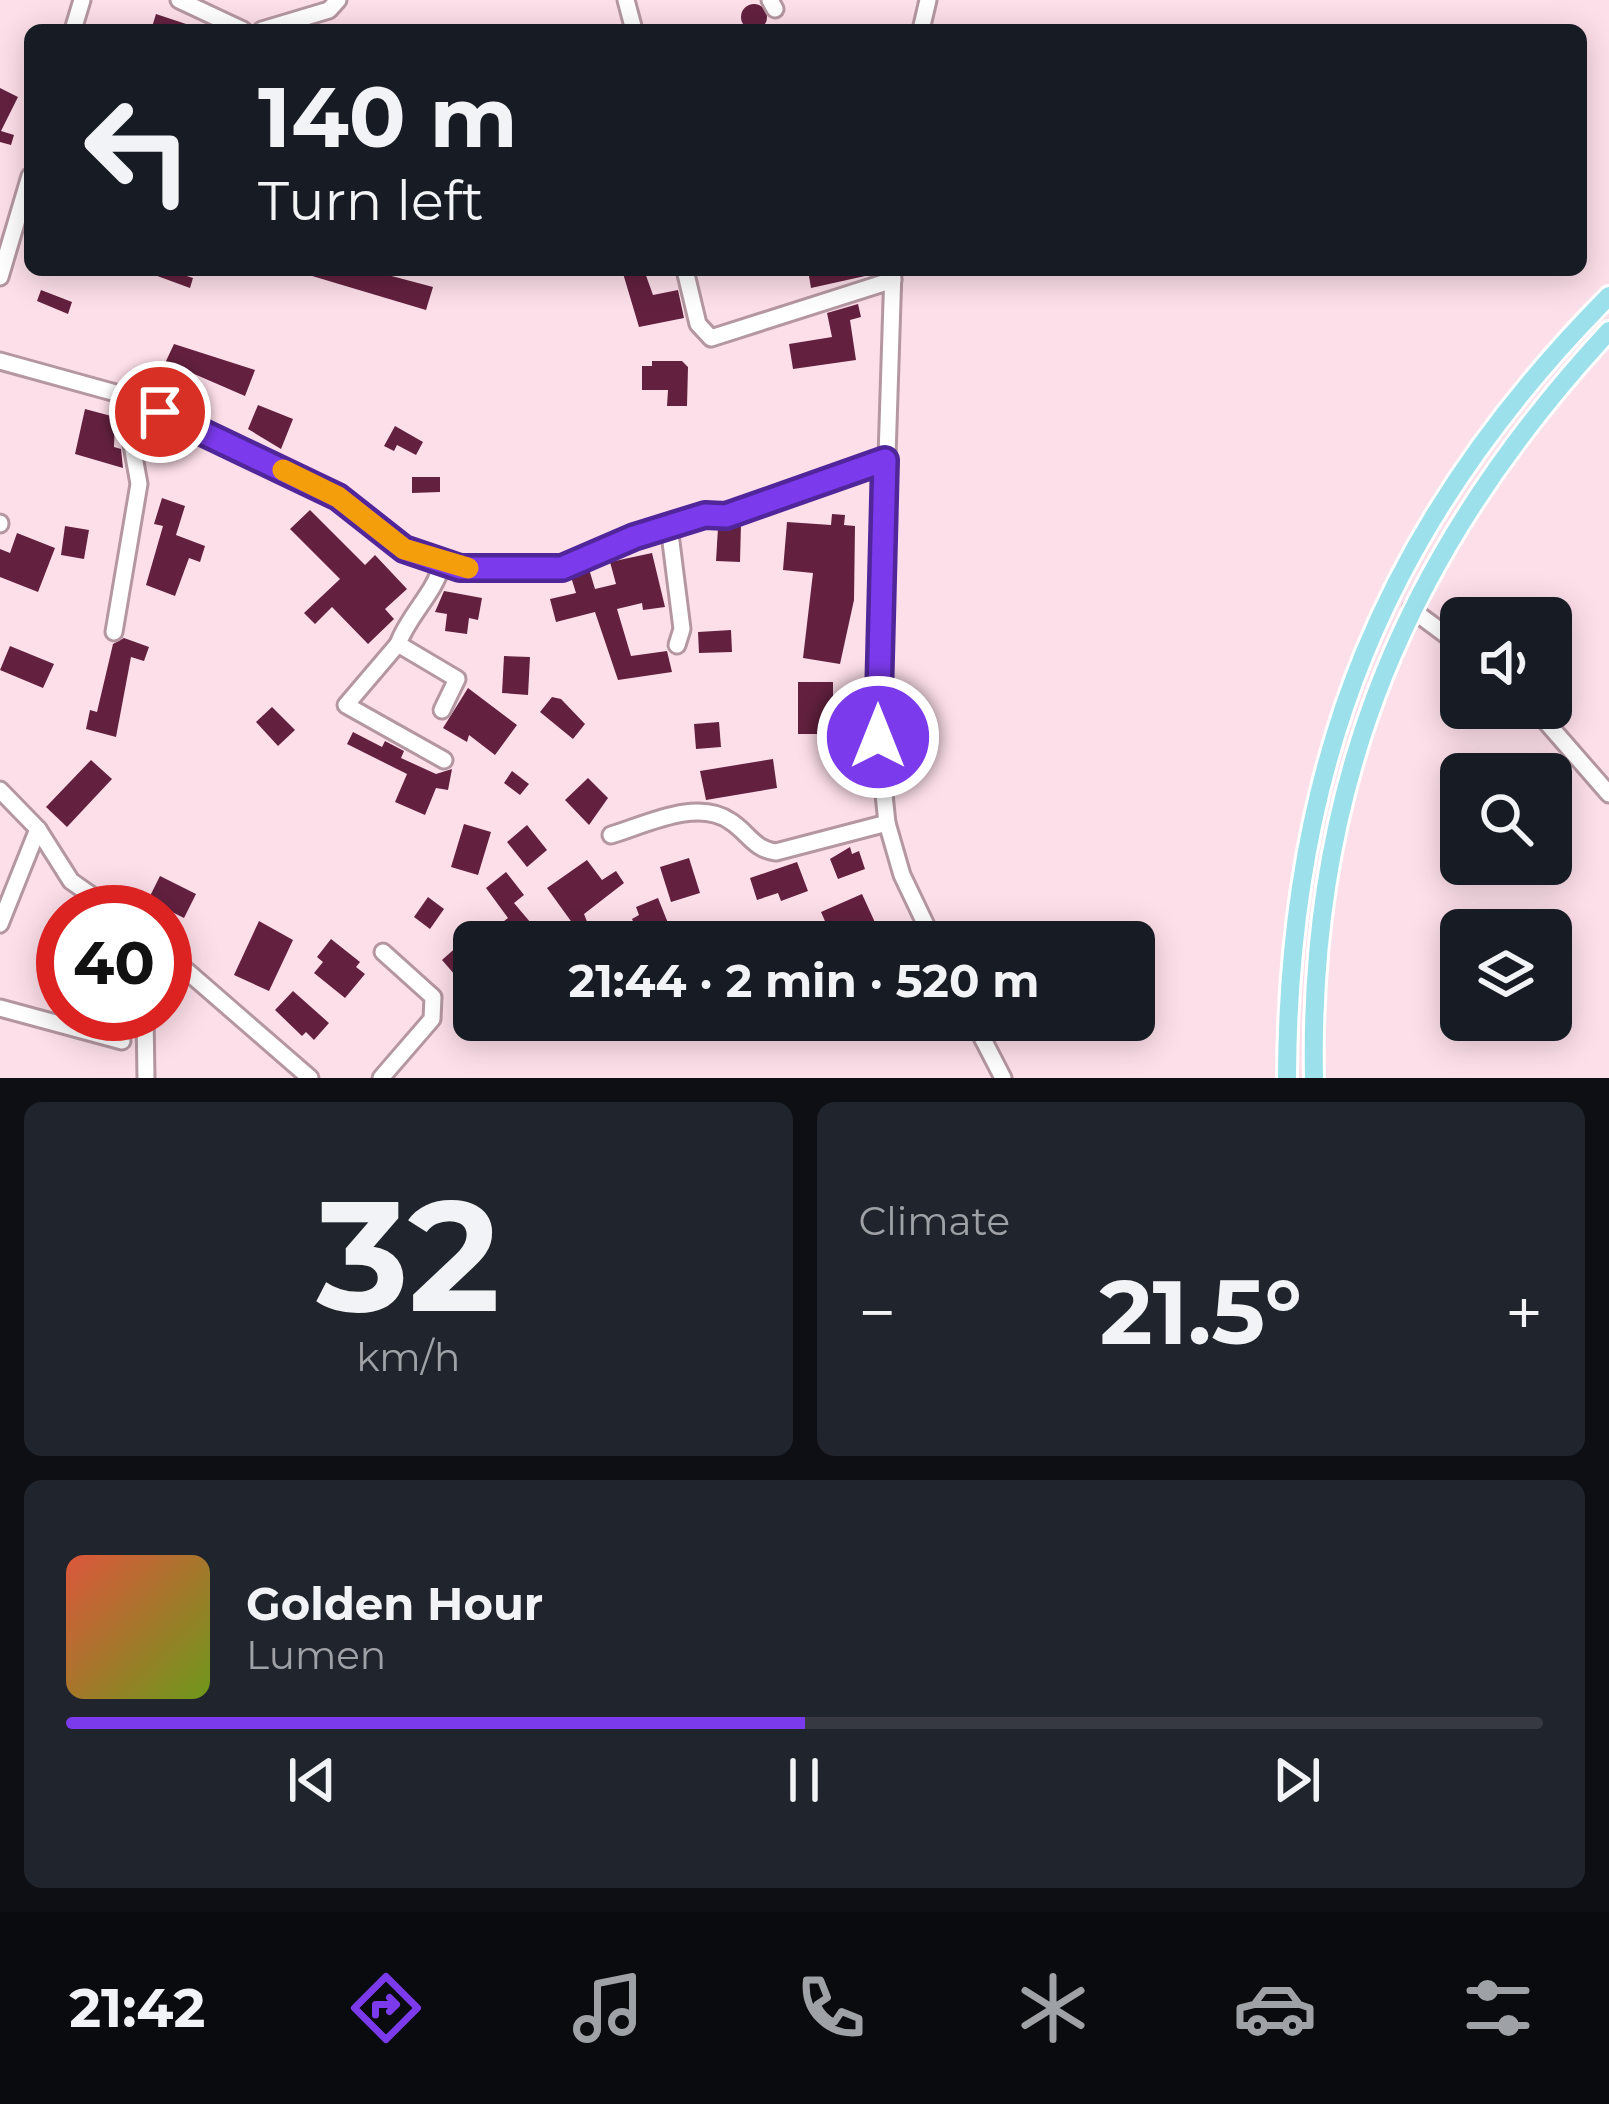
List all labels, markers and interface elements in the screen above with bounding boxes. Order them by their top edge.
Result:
text: 140 m [258,66,518,168]
icon: left [60,72,216,228]
text: Turn left [258,168,484,234]
pin [109,361,211,463]
icon: arrive [127,379,193,445]
map controls [1440,597,1572,1041]
button: sound [1440,597,1572,729]
position arrow [815,674,941,800]
button: search [1440,753,1572,885]
speed limit sign: 40 [36,885,192,1041]
button: layers [1440,909,1572,1041]
text: 21:44 · 2 min · 520 m [569,953,1039,1008]
text: 32 [316,1160,500,1350]
text: Climate [859,1197,1010,1245]
text: 21.5° [1099,1257,1302,1367]
text: − [859,1272,896,1353]
text: + [1505,1272,1543,1353]
text: km/h [356,1333,460,1381]
text: Golden Hour [246,1576,543,1631]
text: Lumen [246,1631,386,1679]
icon: previous [279,1747,345,1813]
icon: pause [771,1747,837,1813]
icon: next [1264,1747,1330,1813]
icon: directions [344,1966,428,2050]
icon: music [566,1966,650,2050]
icon: phone [789,1966,873,2050]
icon: climate [1011,1966,1095,2050]
icon: car [1233,1966,1317,2050]
icon: filters [1456,1966,1540,2050]
text: 21:42 [69,1975,205,2041]

